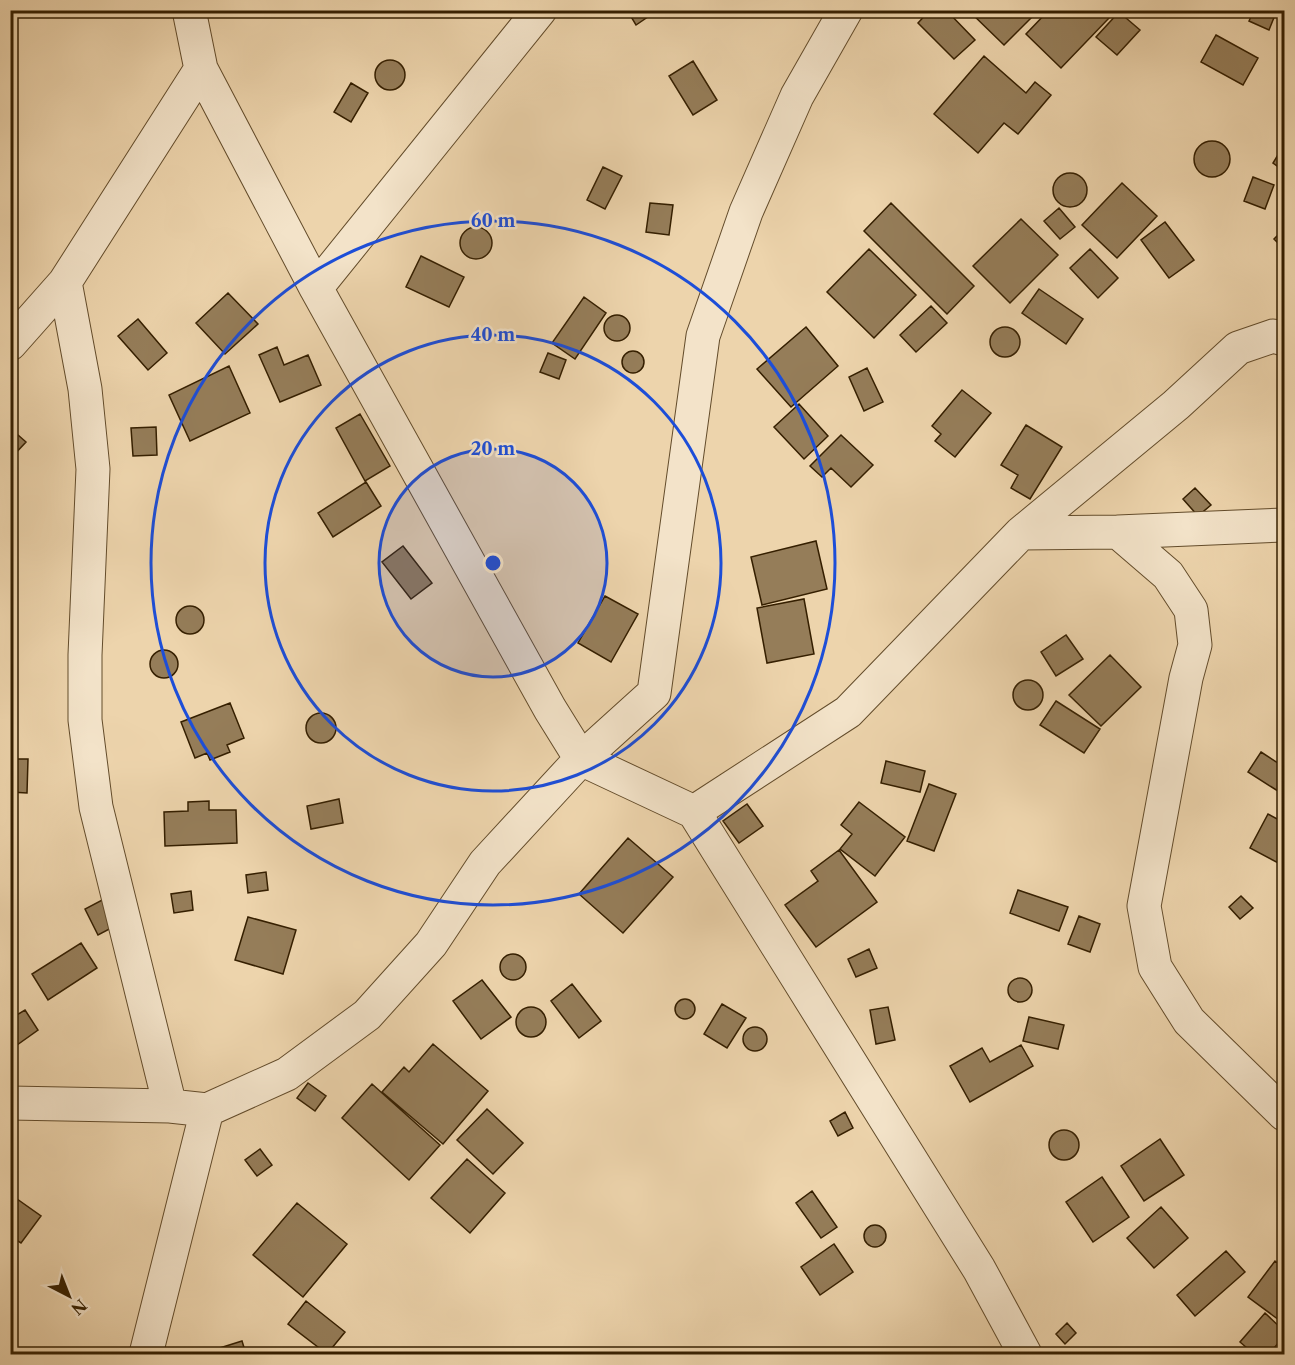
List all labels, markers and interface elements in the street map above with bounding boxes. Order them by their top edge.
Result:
text: 60 m [471,210,515,232]
text: 40 m [471,324,515,346]
text: 20 m [471,438,515,460]
centre of rings [483,553,503,573]
north arrow [39,1266,99,1326]
text: N [67,1295,91,1319]

